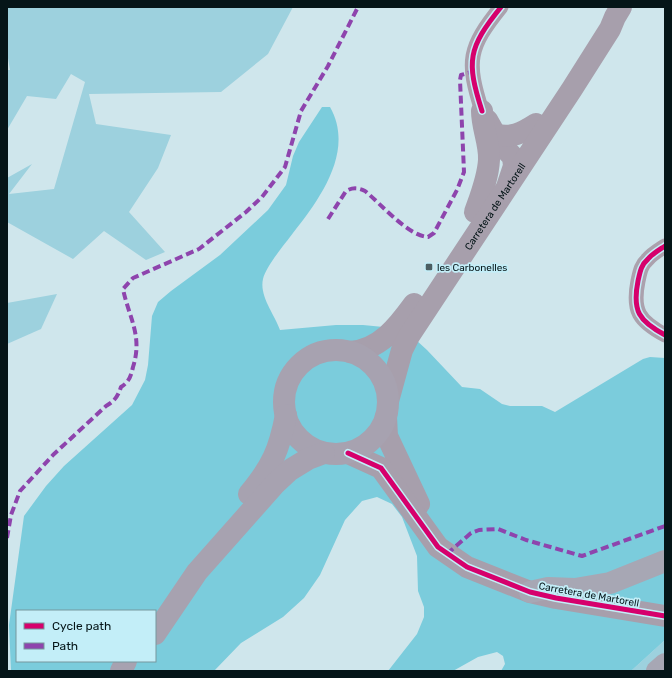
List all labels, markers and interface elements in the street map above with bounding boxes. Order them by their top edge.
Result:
street label: Carretera de Martorell [462,161,528,253]
marker: les Carbonelles [424,262,434,272]
place label: les Carbonelles [437,262,507,274]
street label: Carretera de Martorell [538,580,640,610]
legend [16,610,156,662]
text: Cycle path [52,619,111,633]
text: Path [52,639,78,653]

